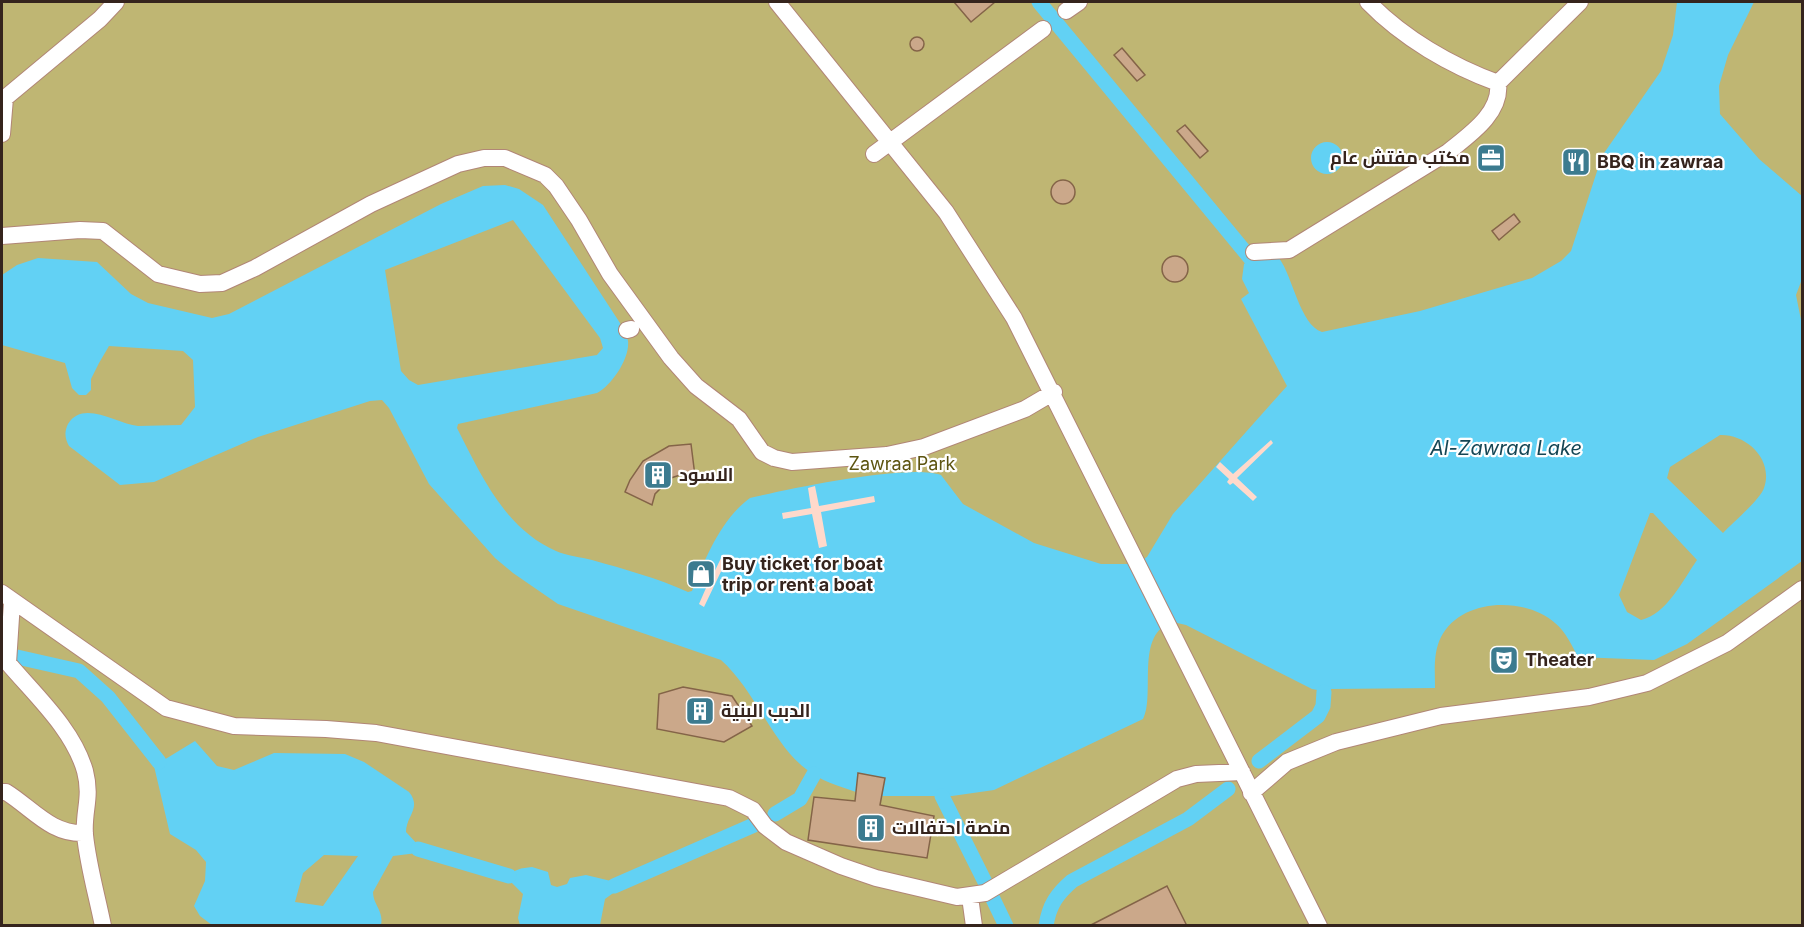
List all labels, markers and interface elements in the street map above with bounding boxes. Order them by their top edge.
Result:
office icon: مكتب مفتش عام [1475,142,1507,174]
restaurant icon: BBQ in zawraa [1560,146,1592,178]
place label: مكتب مفتش عام [1330,147,1470,170]
place label: BBQ in zawraa [1597,151,1723,172]
water label: Al-Zawraa Lake [1429,436,1582,460]
park label: Zawraa Park [849,453,955,474]
building icon: الاسود [642,459,674,491]
place label: الاسود [679,464,734,486]
place label: Buy ticket for boat trip or rent a boat [722,553,883,595]
shop icon: Buy ticket for boat trip or rent a boat [685,558,717,590]
theatre icon: Theater [1488,644,1520,676]
place label: Theater [1525,649,1594,670]
building icon: الدبب البنية [684,695,716,727]
place label: الدبب البنية [721,700,810,721]
building icon: منصة احتفالات [855,812,887,844]
place label: منصة احتفالات [892,817,1010,838]

